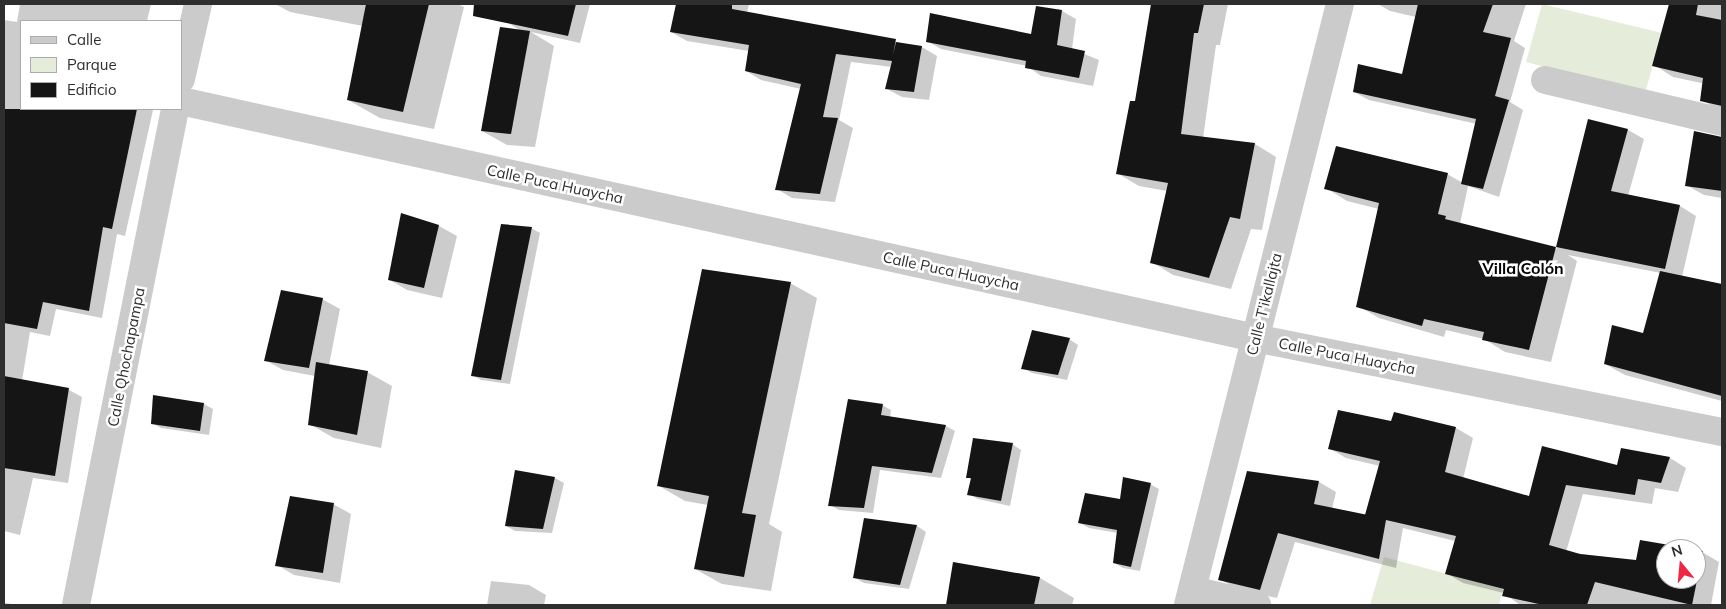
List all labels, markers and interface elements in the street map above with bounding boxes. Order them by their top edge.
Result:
legend [20,20,182,110]
text: Calle [67,30,101,49]
text: Parque [67,55,117,74]
text: Edificio [67,80,117,99]
street label: Calle Puca Huaycha [485,161,625,207]
street label: Calle Puca Huaycha [881,248,1021,294]
street label: Calle T'ikallajta [1243,251,1285,357]
district label: Villa Colón [1482,258,1564,278]
street label: Calle Qhochapampa [104,286,148,428]
street label: Calle Puca Huaycha [1277,334,1417,378]
north arrow [1656,539,1706,589]
text: N [1669,540,1685,561]

